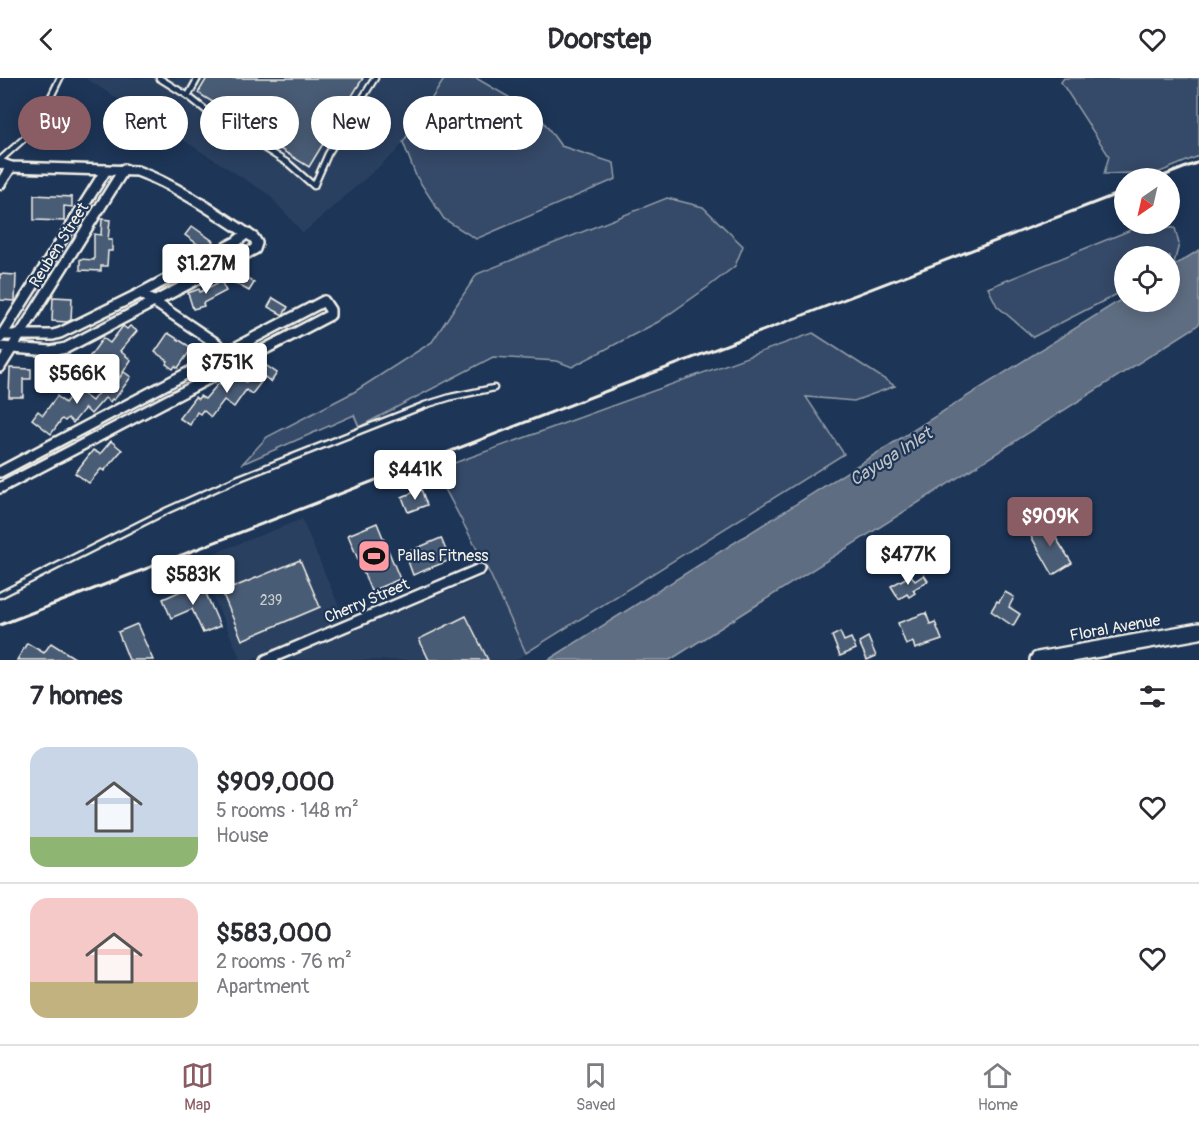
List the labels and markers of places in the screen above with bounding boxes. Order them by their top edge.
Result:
pin: $1.27M [157,244,255,295]
pin: $751K [185,343,269,394]
pin: $566K [35,354,119,405]
pin: $441K [373,450,457,501]
pin: $909K [1008,497,1092,548]
pin: $477K [866,535,950,586]
sports icon: Pallas Fitness [356,538,392,574]
place label: Pallas Fitness [397,546,489,566]
pin: $583K [151,555,235,606]

